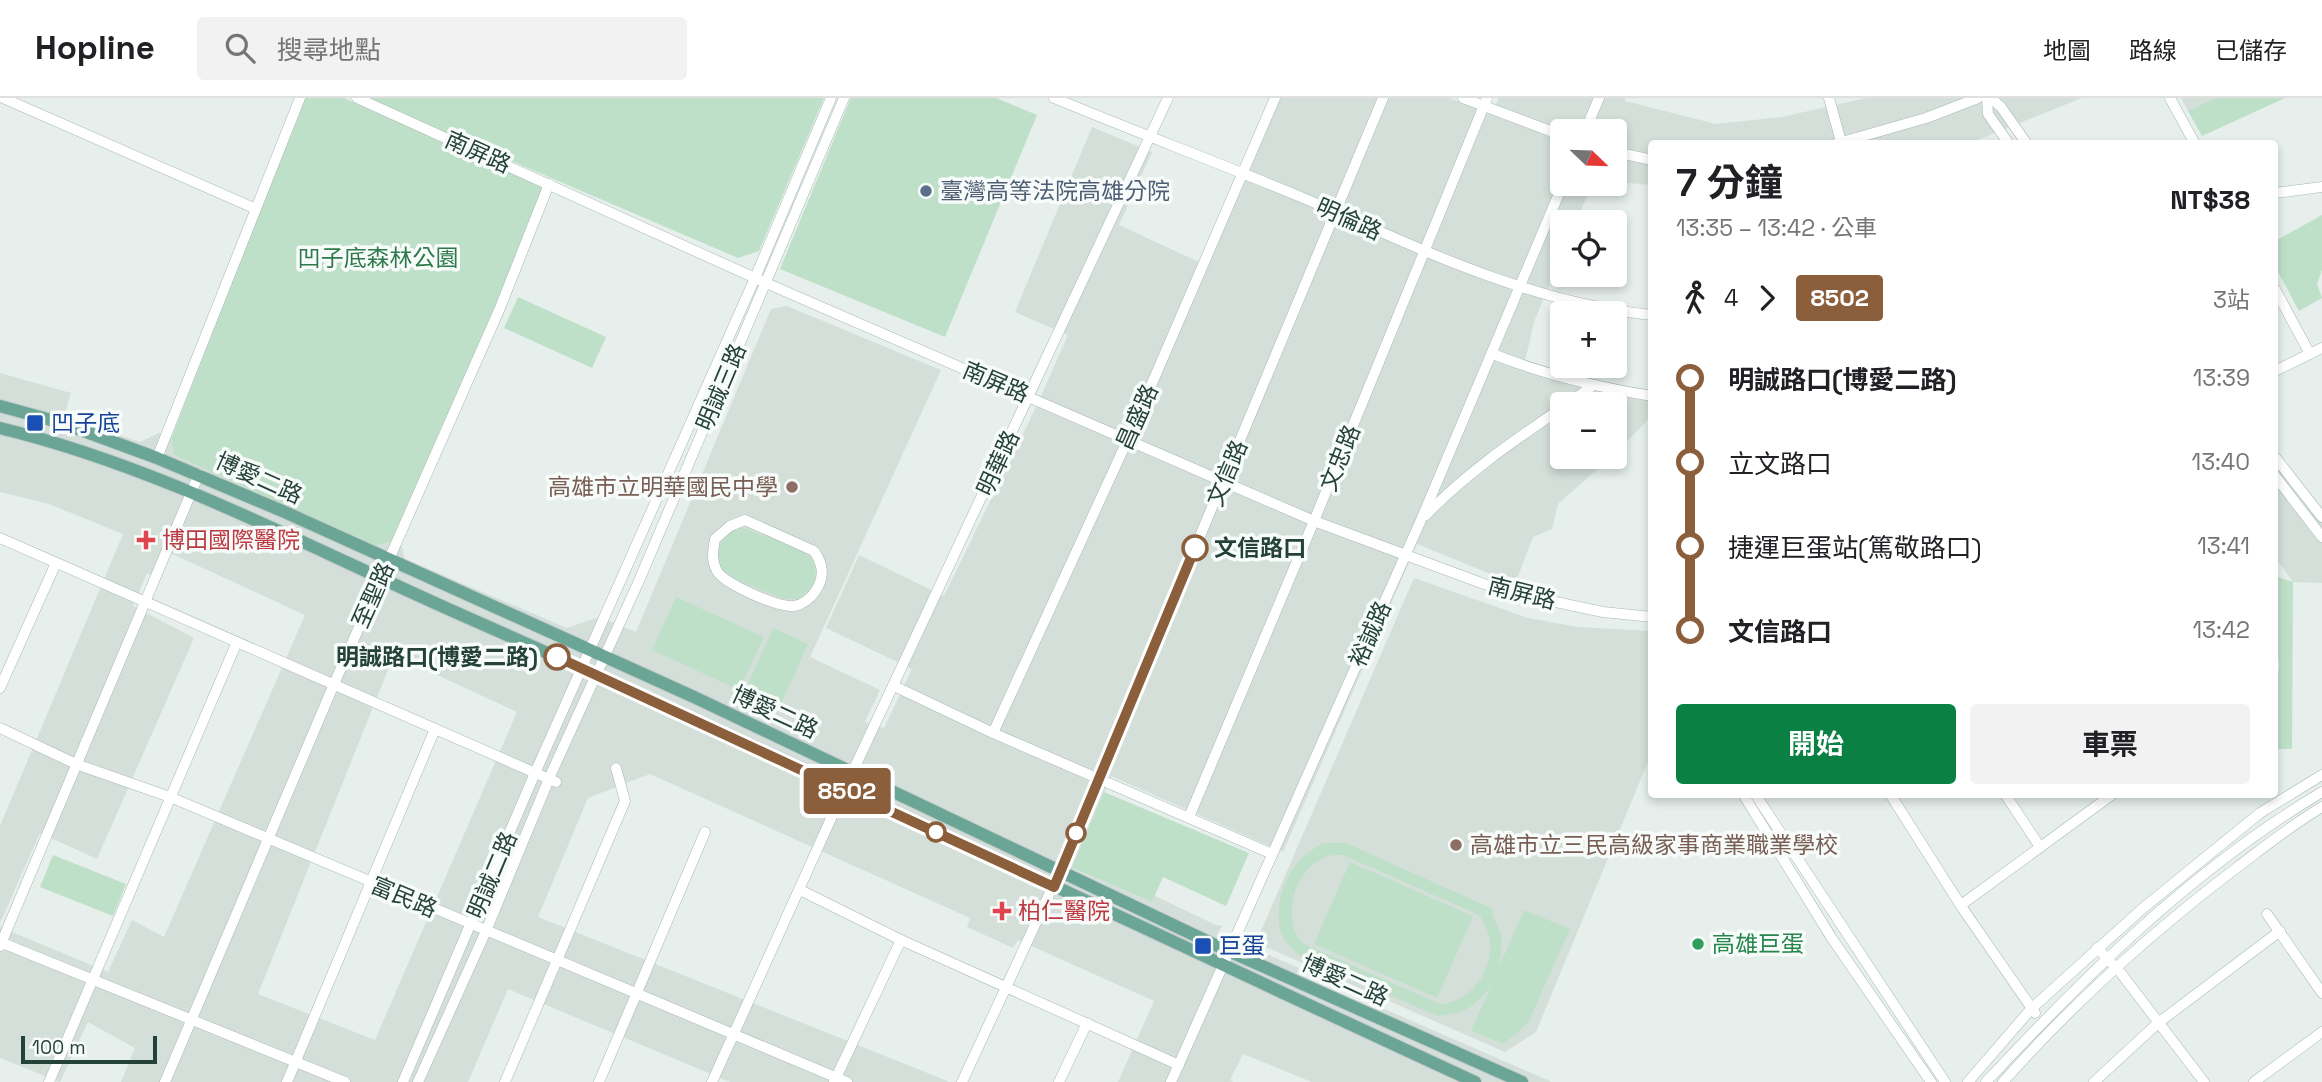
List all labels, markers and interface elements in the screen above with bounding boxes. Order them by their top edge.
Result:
search box [197,17,687,80]
text: Hopline [35,27,155,69]
icon: search [221,29,259,67]
text: 搜尋地點 [277,33,381,67]
text: 地圖 [2043,35,2091,66]
text: 路線 [2129,35,2177,66]
text: 已儲存 [2215,35,2287,66]
north arrow [1550,119,1628,196]
map controls [1550,119,1627,469]
street label: 南屏路 [440,124,516,180]
text: 7 分鐘 [1676,159,1783,207]
place label: 臺灣高等法院高雄分院 [940,176,1170,206]
marker: 臺灣高等法院高雄分院 [918,183,934,199]
text: NT$38 [2170,183,2250,217]
street label: 明倫路 [1311,191,1387,247]
button: locate [1550,210,1627,287]
text: 13:35 – 13:42 · 公車 [1676,213,1877,243]
park label: 凹子底森林公園 [298,243,459,273]
icon: walk [1676,279,1714,317]
icon: forward [1748,279,1786,317]
text: 8502 [1810,282,1869,313]
text: 4 [1724,283,1738,313]
text: 3站 [2213,285,2250,315]
button: + [1550,301,1627,378]
street label: 明誠三路 [689,339,753,435]
street label: 南屏路 [958,355,1034,409]
text: 明誠路口(博愛二路) [1728,363,1957,397]
text: 13:39 [2193,363,2250,393]
street label: 昌盛路 [1109,379,1165,455]
button: − [1550,392,1627,469]
place label: 凹子底 [51,408,120,438]
marker: 凹子底 [25,413,45,433]
street label: 文忠路 [1313,420,1367,496]
street label: 明華路 [970,425,1026,501]
street label: 文信路 [1200,435,1254,511]
street label: 博愛二路 [211,446,307,510]
text: 立文路口 [1728,447,1832,481]
text: 13:40 [2192,447,2250,477]
place label: 高雄市立明華國民中學 [548,472,778,502]
marker: 高雄市立明華國民中學 [784,479,800,495]
place label: 博田國際醫院 [162,525,300,555]
marker: 博田國際醫院 [136,530,156,550]
text: 捷運巨蛋站(篤敬路口) [1728,531,1982,565]
text: 13:41 [2197,531,2250,561]
place label: 文信路口 [1214,533,1306,563]
marker: 文信路口 [1182,535,1208,561]
street label: 至聖路 [345,557,401,633]
street label: 南屏路 [1485,570,1559,616]
street label: 裕誠路 [1342,596,1398,672]
text: 文信路口 [1728,615,1832,649]
text: 13:42 [2192,615,2250,645]
place label: 明誠路口(博愛二路) [336,642,538,672]
marker: 明誠路口(博愛二路) [544,644,570,670]
street label: 博愛二路 [727,679,823,745]
button: 開始 [1676,704,1956,784]
button: 車票 [1970,704,2250,784]
line badge: 8502 [798,768,896,814]
text: 8502 [818,775,876,806]
unlabelled marker [926,822,946,842]
unlabelled marker [1066,823,1086,843]
street label: 明誠二路 [460,827,524,923]
place label: 高雄市立三民高級家事商業職業學校 [1470,830,1838,860]
marker: 高雄市立三民高級家事商業職業學校 [1448,837,1464,853]
street label: 富民路 [366,870,442,924]
place label: 柏仁醫院 [1018,896,1110,926]
marker: 柏仁醫院 [992,901,1012,921]
place label: 高雄巨蛋 [1712,929,1804,959]
place label: 巨蛋 [1219,931,1265,961]
marker: 巨蛋 [1193,936,1213,956]
marker: 高雄巨蛋 [1690,936,1706,952]
street label: 博愛二路 [1297,948,1393,1012]
scale bar [21,1033,158,1065]
text: 100 m [32,1035,86,1060]

